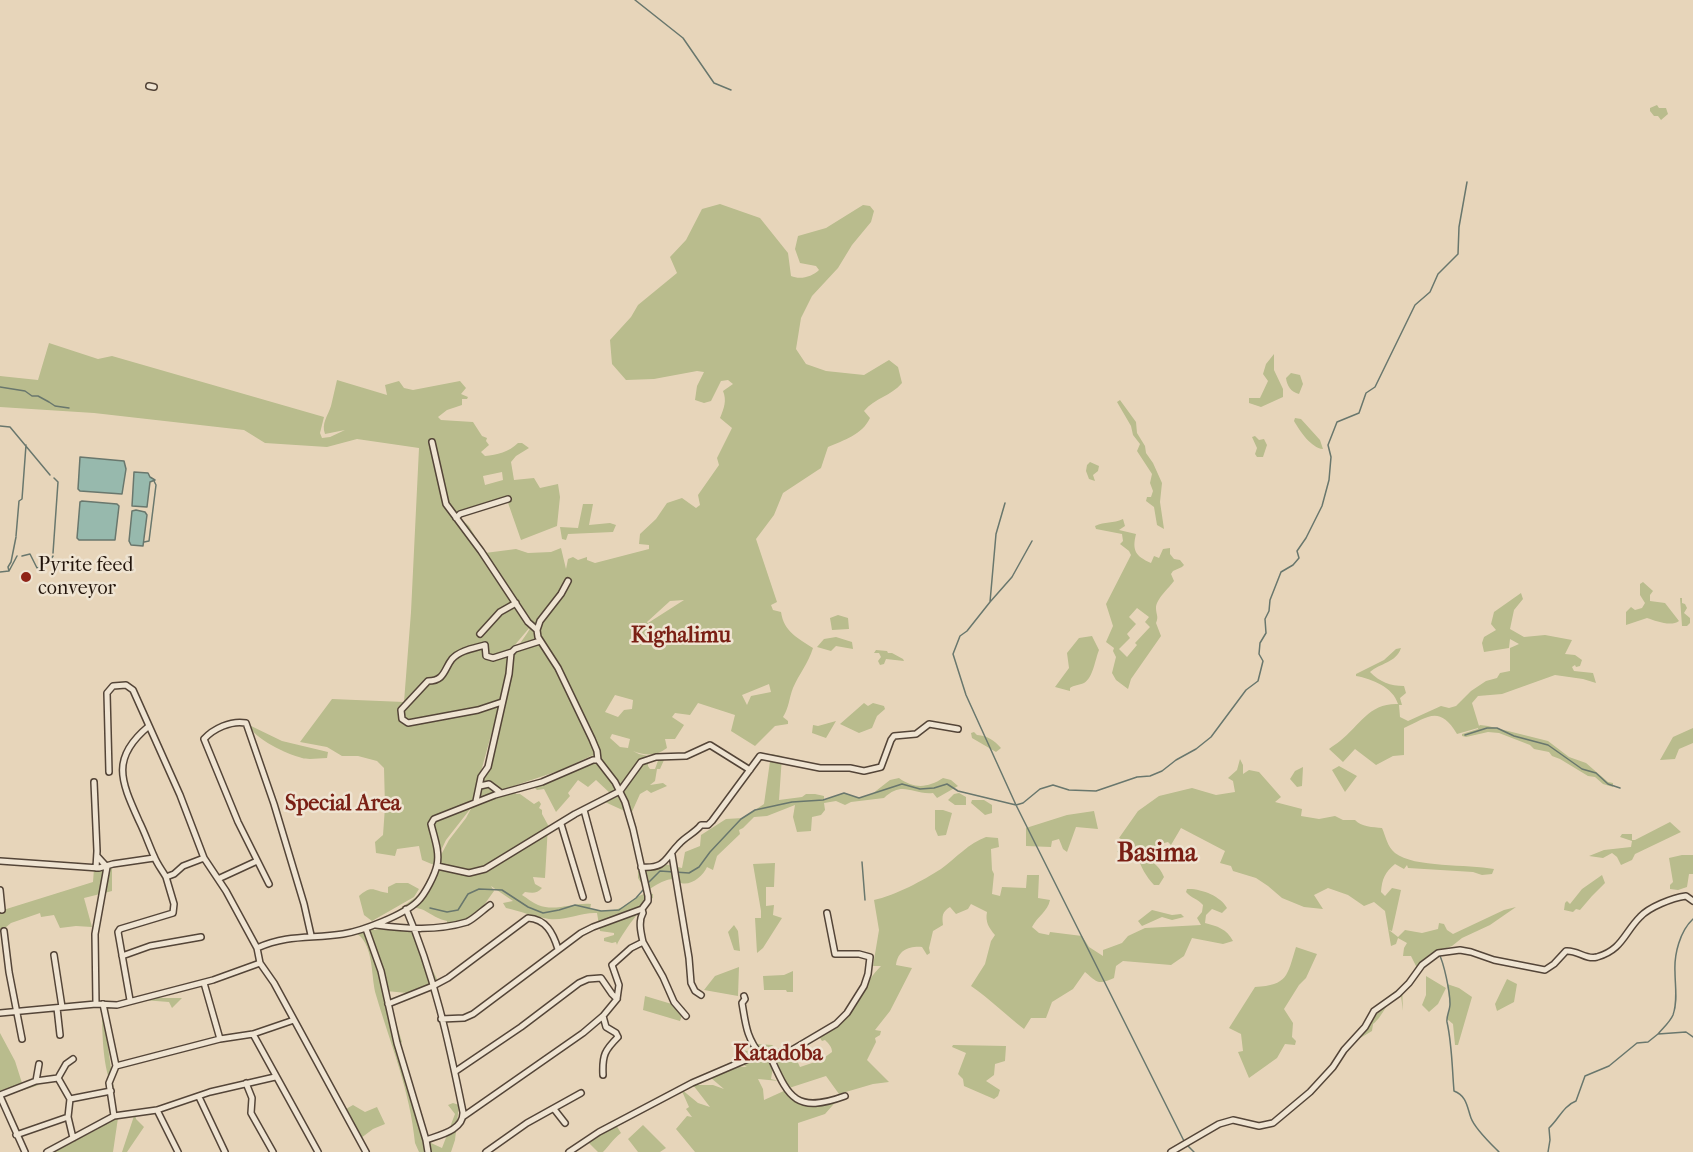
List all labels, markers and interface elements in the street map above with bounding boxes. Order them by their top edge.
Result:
place label: Pyrite feed conveyor [38,554,133,601]
marker: Pyrite feed conveyor [19,570,33,584]
district label: Kighalimu [631,624,731,650]
district label: Special Area [285,792,401,818]
district label: Basima [1117,839,1197,871]
district label: Katadoba [733,1042,823,1068]

